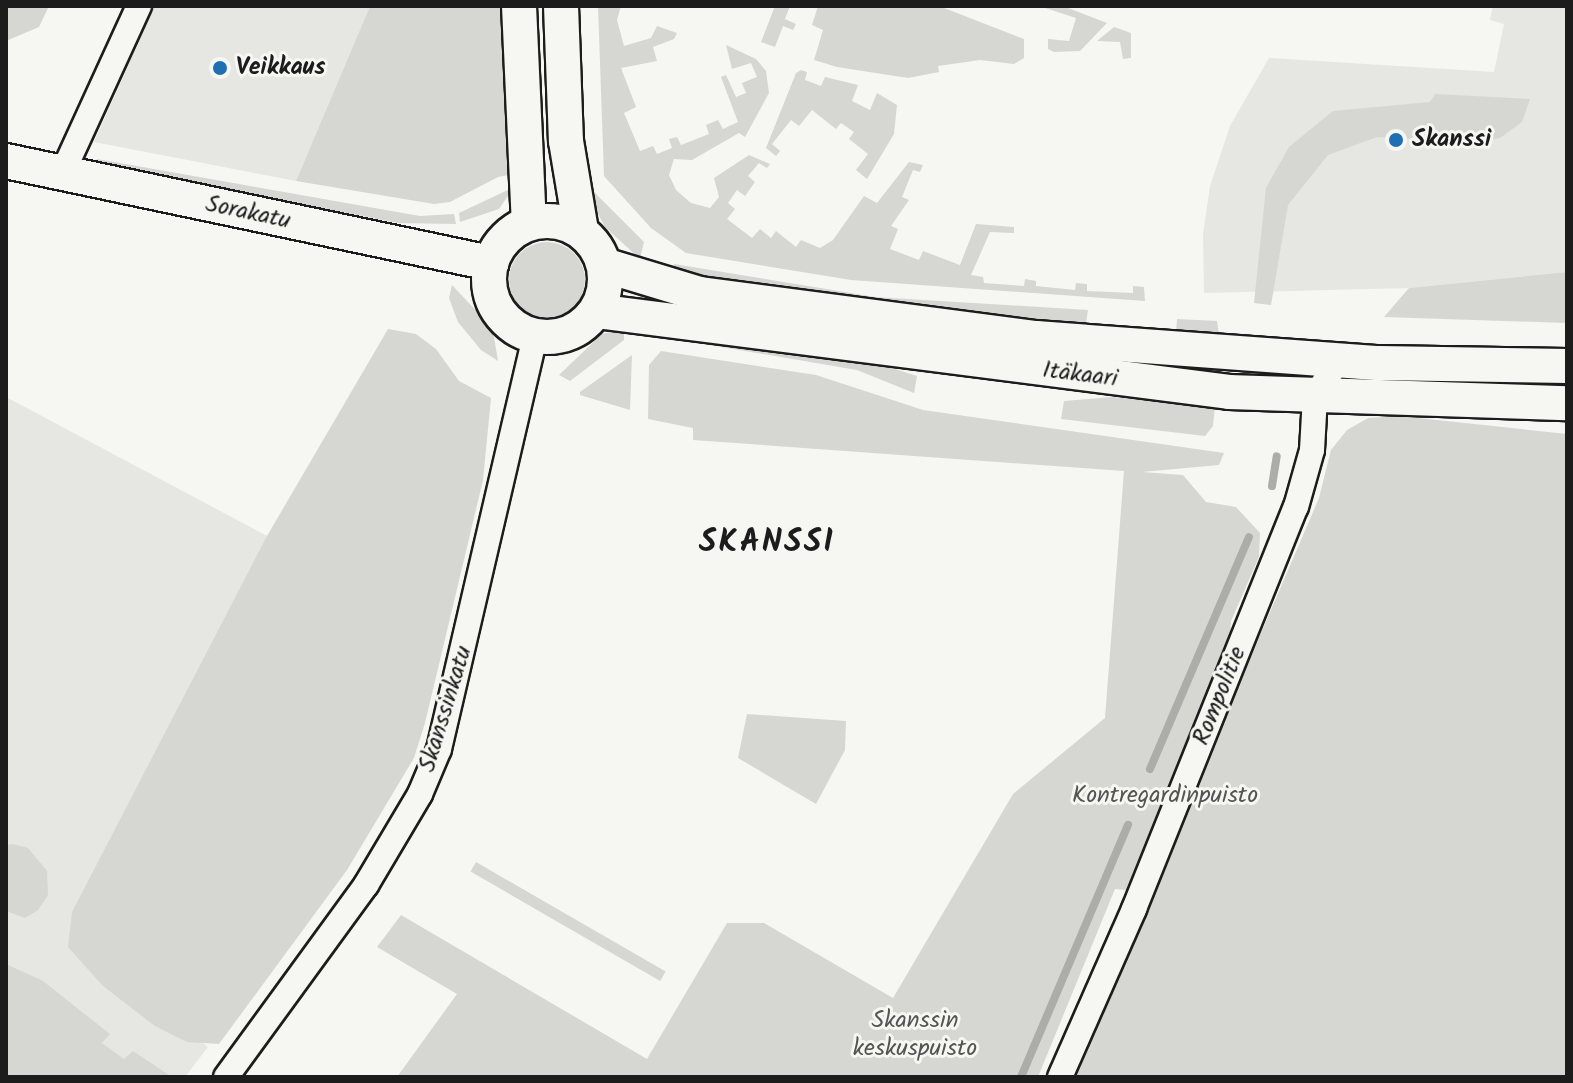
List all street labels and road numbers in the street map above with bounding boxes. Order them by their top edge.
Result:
street label: Sorakatu [203,190,293,236]
street label: Itäkaari [1041,356,1119,394]
street label: Skanssinkatu [413,642,479,776]
street label: Rompolitie [1187,643,1253,749]

